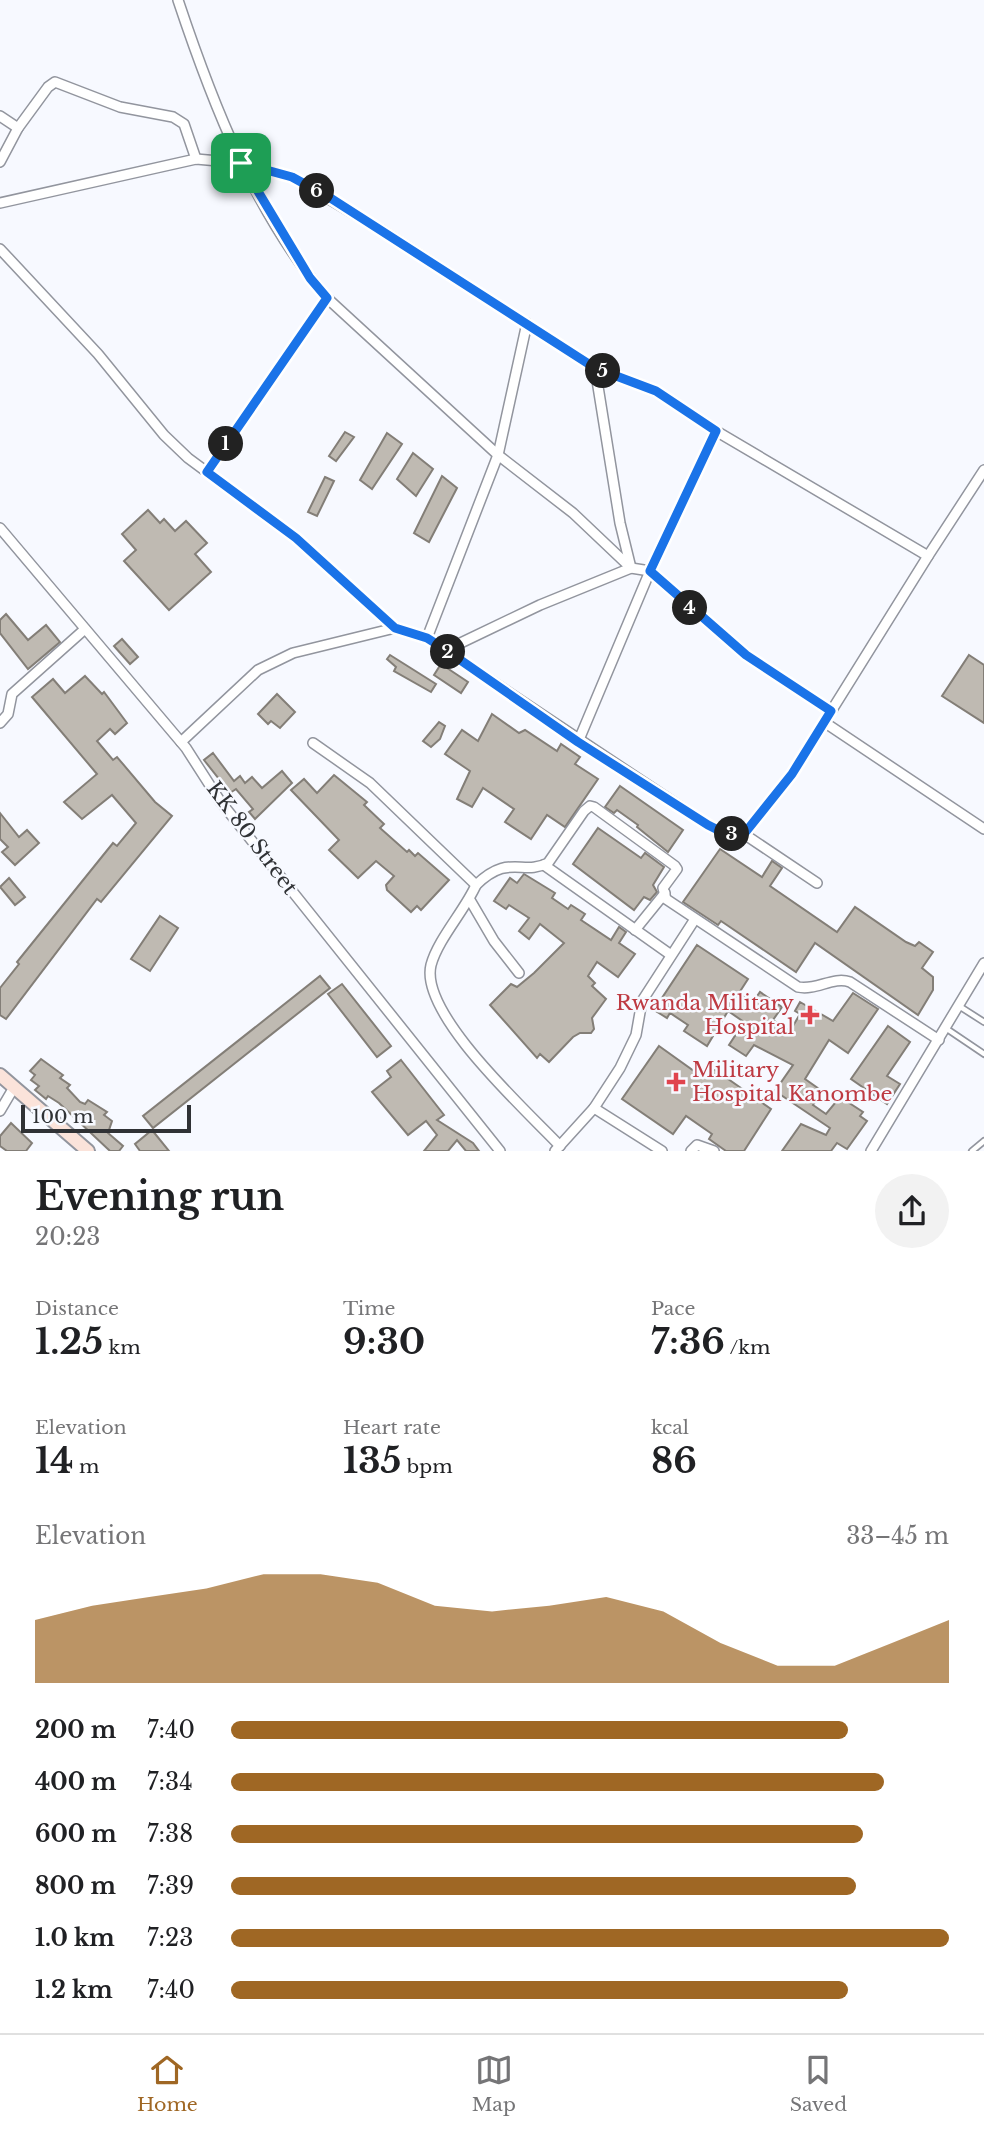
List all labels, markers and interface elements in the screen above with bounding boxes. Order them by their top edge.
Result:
pin [211,133,271,193]
icon: arrive [222,144,260,182]
pin: 6 [300,174,334,208]
text: 6 [310,179,323,202]
pin: 5 [586,354,620,388]
text: 5 [597,359,608,382]
pin: 1 [208,426,244,462]
text: 1 [221,432,230,455]
pin: 4 [672,590,708,626]
text: 4 [683,596,696,619]
pin: 2 [430,634,466,670]
text: 2 [441,640,454,663]
street label: KK 80 Street [201,776,303,900]
pin: 3 [714,816,750,852]
text: 3 [725,822,738,845]
place label: Rwanda Military Hospital [616,990,795,1040]
marker: Rwanda Military Hospital [800,1005,820,1025]
place label: Military Hospital Kanombe [692,1057,892,1107]
marker: Military Hospital Kanombe [666,1072,686,1092]
scale bar [21,1102,191,1134]
text: 100 m [32,1105,93,1128]
text: Evening run [35,1173,284,1220]
button: share [875,1174,949,1248]
text: 20:23 [35,1223,100,1251]
text: Distance [35,1297,119,1320]
text: Time [343,1297,395,1320]
text: Pace [651,1297,695,1320]
text: 1.25 [35,1320,103,1363]
text: 9:30 [343,1320,425,1363]
text: 7:36 [651,1320,725,1363]
text: km [103,1336,141,1359]
text: /km [725,1336,770,1359]
text: Elevation [35,1416,127,1439]
text: Heart rate [343,1416,441,1439]
text: kcal [651,1416,689,1439]
text: 14 [35,1439,74,1482]
text: 135 [343,1439,401,1482]
text: 86 [651,1439,697,1482]
text: m [74,1455,99,1478]
text: bpm [401,1455,453,1478]
text: Elevation [35,1522,146,1550]
text: 33–45 m [846,1522,949,1550]
text: 200 m [35,1716,116,1744]
text: 7:40 [147,1716,195,1744]
text: 400 m [35,1768,117,1796]
text: 7:34 [147,1768,193,1796]
text: 600 m [35,1820,117,1848]
text: 7:38 [147,1820,193,1848]
text: 800 m [35,1872,116,1900]
text: 7:39 [147,1872,194,1900]
text: 1.0 km [35,1924,115,1952]
text: 7:23 [147,1924,193,1952]
text: 1.2 km [35,1976,113,2004]
text: 7:40 [147,1976,195,2004]
tab: Home [137,2051,198,2116]
tab: Map [472,2051,516,2116]
tab: Saved [790,2051,847,2116]

